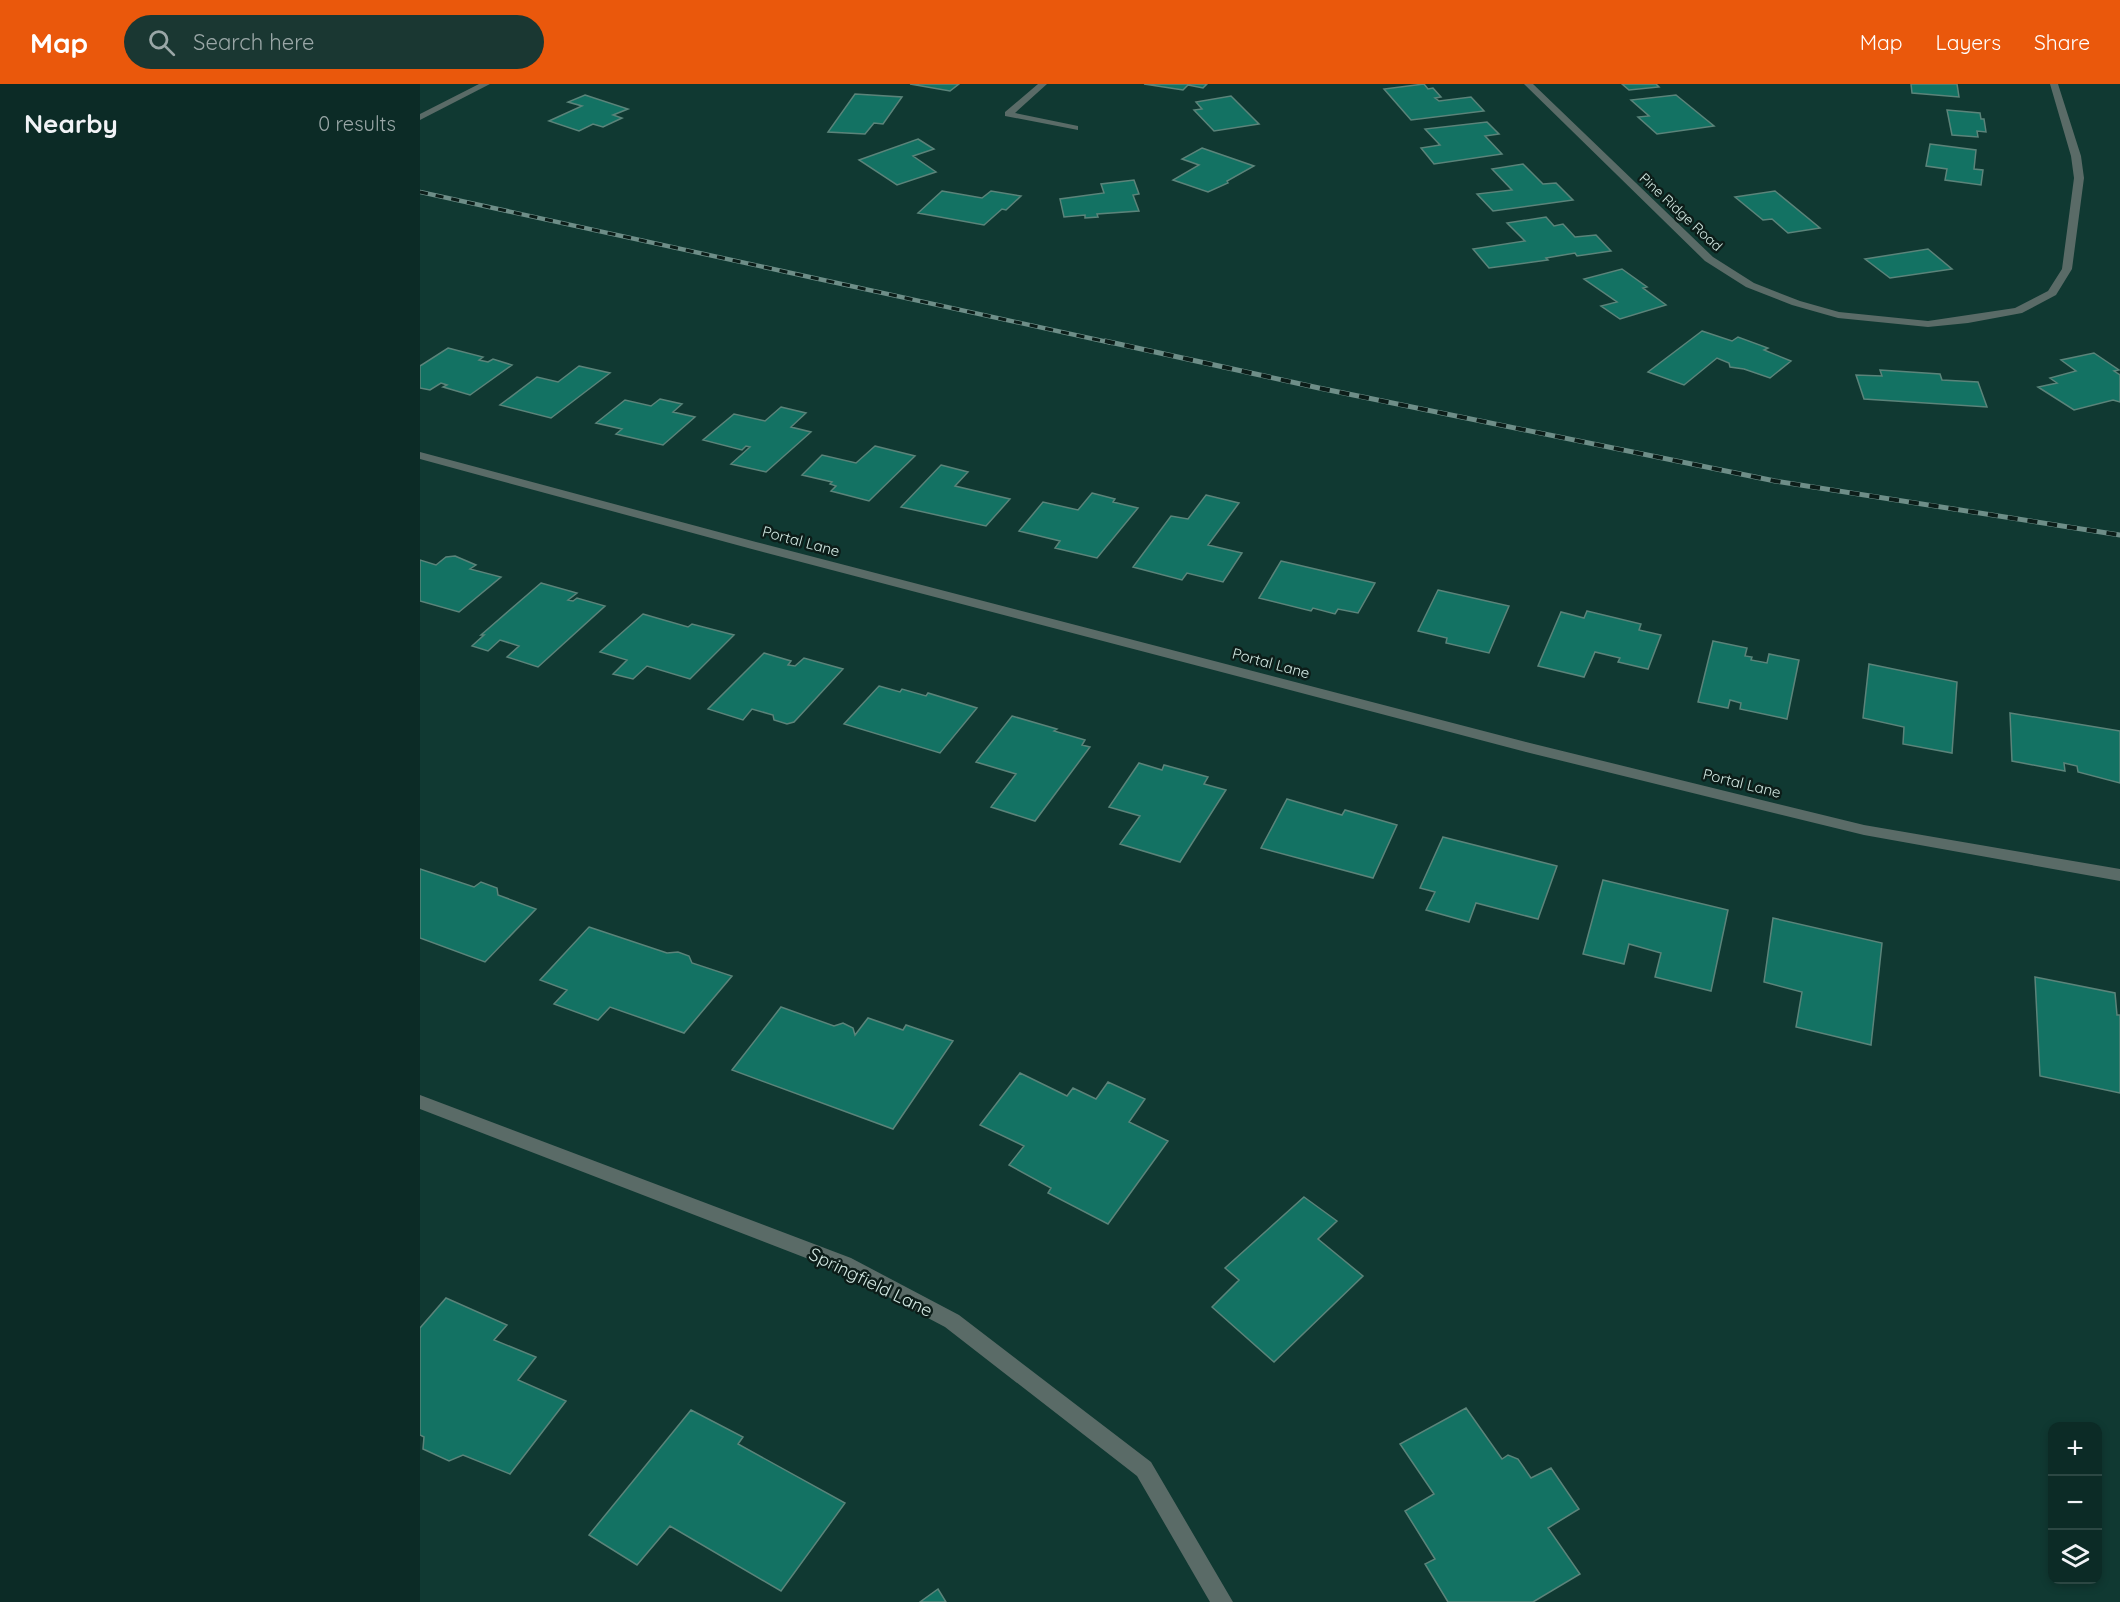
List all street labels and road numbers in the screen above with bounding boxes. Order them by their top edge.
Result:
street label: Pine Ridge Road [1636,169,1726,255]
street label: Portal Lane [760,522,842,560]
street label: Portal Lane [1230,644,1312,682]
street label: Portal Lane [1701,764,1783,802]
street label: Springfield Lane [805,1242,937,1322]

